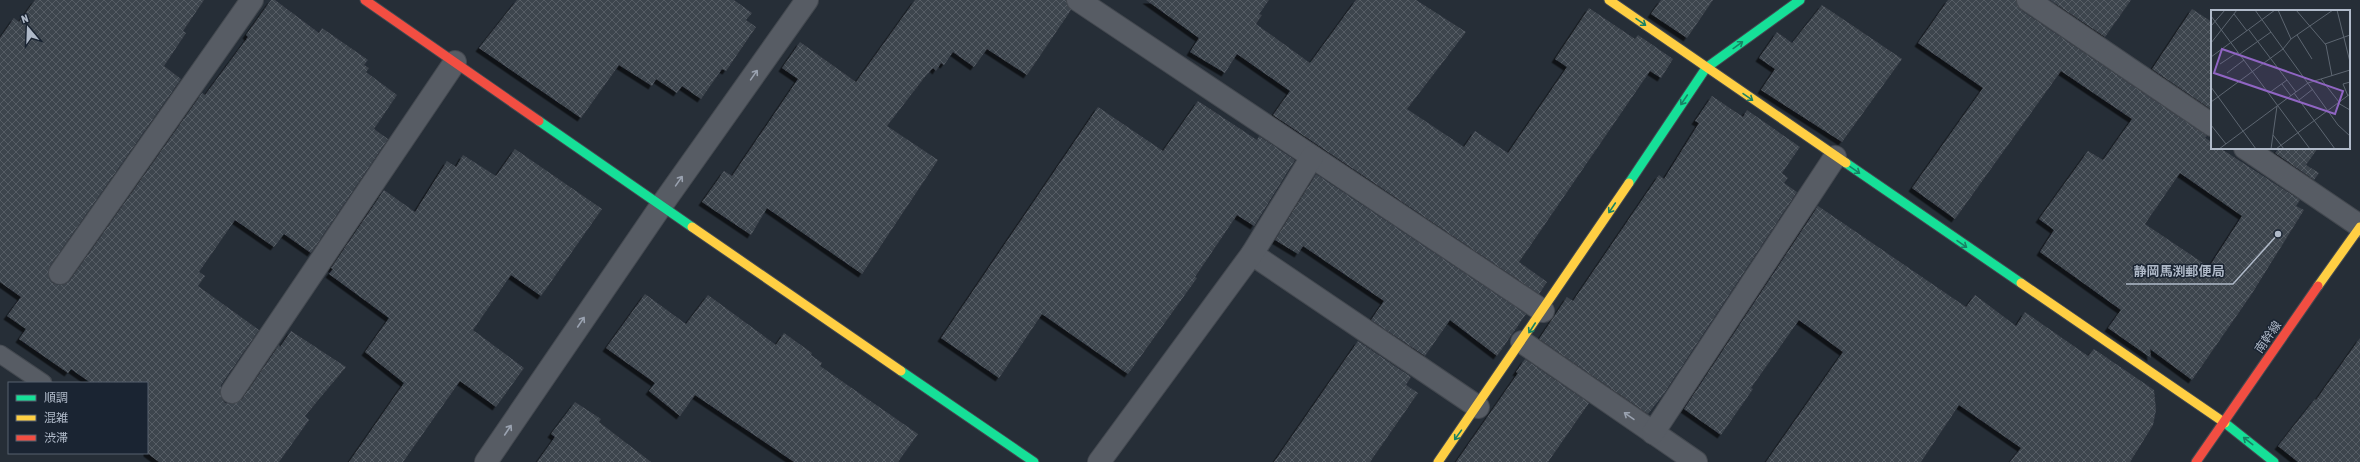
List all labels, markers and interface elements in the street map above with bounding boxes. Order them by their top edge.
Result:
north arrow [8,8,48,48]
inset map [2211,10,2350,149]
text: N [20,12,30,25]
one-way arrow [1635,18,1646,26]
one-way arrow [1732,41,1743,49]
one-way arrow [750,69,758,80]
one-way arrow [1742,93,1753,101]
one-way arrow [1680,94,1688,105]
one-way arrow [1849,166,1860,174]
one-way arrow [675,175,683,186]
one-way arrow [1608,202,1616,213]
one-way arrow [1956,240,1967,248]
callout: 静岡馬渕郵便局 [2126,259,2233,284]
text: 静岡馬渕郵便局 [2133,264,2225,279]
one-way arrow [577,317,585,328]
street label: 南幹線 [2252,318,2284,356]
one-way arrow [1528,322,1536,333]
legend [8,382,148,454]
text: 順調 [44,391,68,405]
text: 混雑 [44,411,68,425]
one-way arrow [1624,412,1635,420]
one-way arrow [504,425,512,436]
one-way arrow [1454,429,1462,440]
text: 渋滞 [44,431,68,445]
one-way arrow [2243,437,2254,446]

